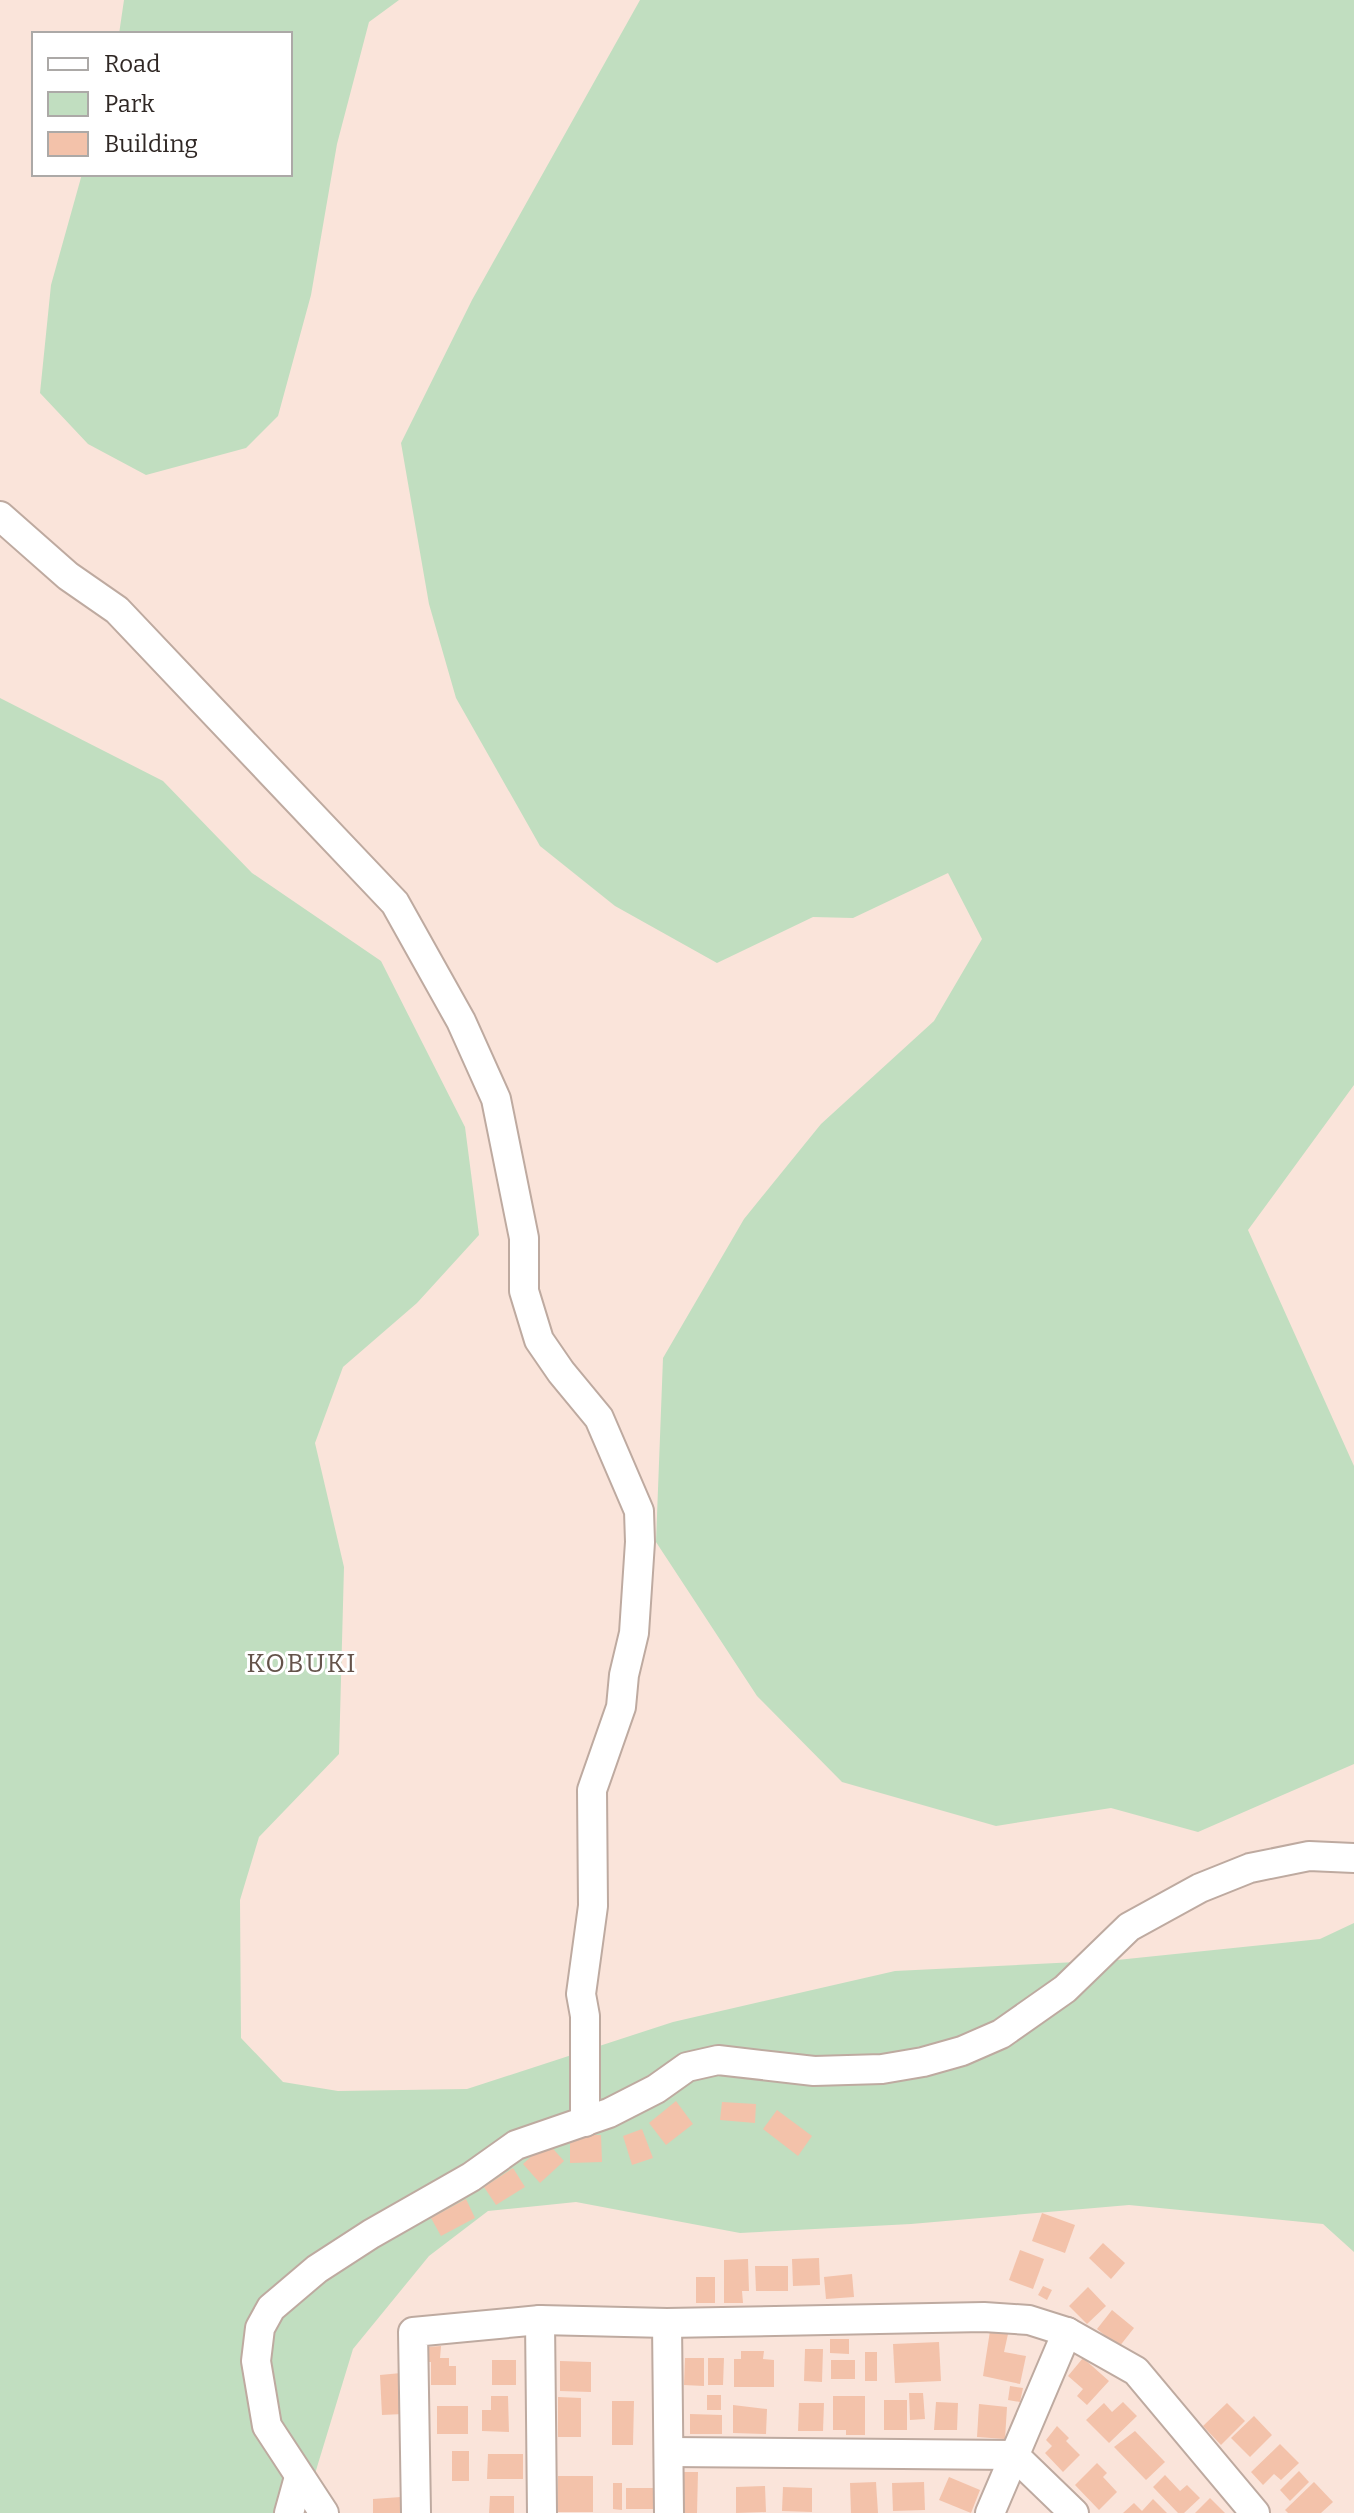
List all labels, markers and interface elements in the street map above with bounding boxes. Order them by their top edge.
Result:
legend [32,32,292,176]
text: Road [104,50,160,78]
text: Park [104,90,155,118]
text: Building [104,130,198,158]
district label: KOBUKI [246,1648,358,1679]

